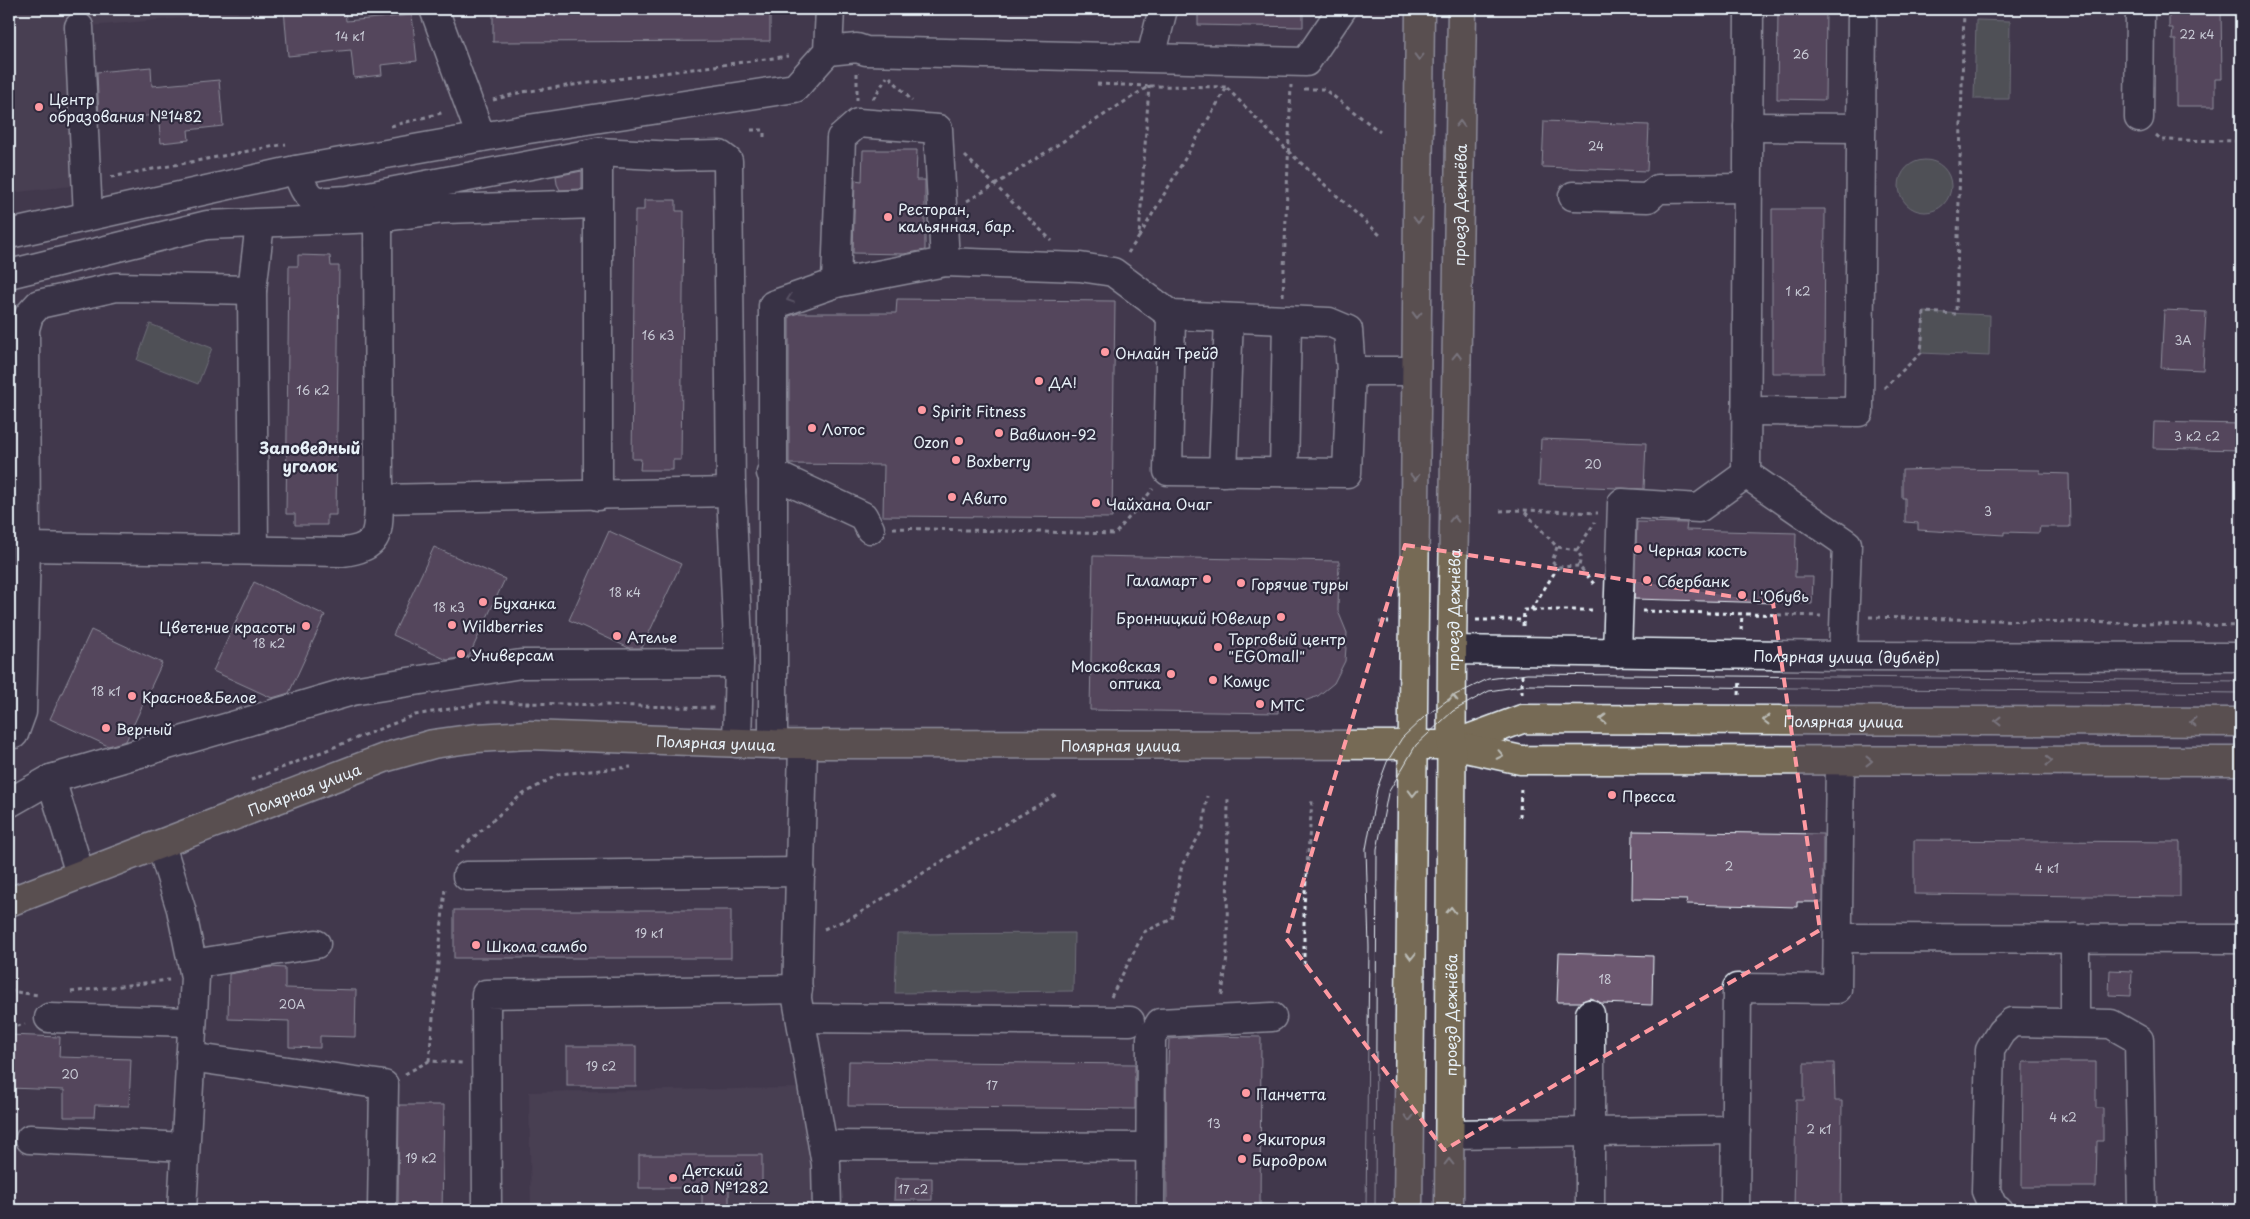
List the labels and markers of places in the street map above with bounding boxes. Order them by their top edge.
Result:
place label: Центр образования №1482 [49,87,202,127]
marker: Центр образования №1482 [33,101,45,113]
place label: Ресторан, кальянная, бар. [898,197,1015,237]
marker: Ресторан, кальянная, бар. [882,211,894,223]
place label: Онлайн Трейд [1115,341,1219,364]
marker: Онлайн Трейд [1099,346,1111,358]
place label: ДА! [1048,370,1077,393]
marker: ДА! [1033,375,1045,387]
place label: Spirit Fitness [932,399,1026,422]
marker: Spirit Fitness [916,404,928,416]
place label: Лотос [822,417,865,440]
marker: Лотос [806,422,818,434]
place label: Вавилон-92 [1009,422,1097,445]
marker: Вавилон-92 [993,427,1005,439]
place label: Ozon [913,430,949,453]
marker: Ozon [953,435,965,447]
place label: Boxberry [966,449,1031,472]
marker: Boxberry [950,454,962,466]
place label: Авито [962,486,1007,509]
marker: Авито [946,491,958,503]
place label: Чайхана Очаг [1106,492,1212,515]
marker: Чайхана Очаг [1090,497,1102,509]
place label: Черная кость [1648,538,1747,561]
marker: Черная кость [1632,543,1644,555]
place label: Галамарт [1126,568,1198,591]
place label: Сбербанк [1657,569,1729,592]
place label: Горячие туры [1251,572,1349,595]
marker: Галамарт [1201,573,1213,585]
marker: Сбербанк [1641,574,1653,586]
marker: Горячие туры [1235,577,1247,589]
place label: L'Обувь [1752,584,1809,607]
marker: L'Обувь [1736,589,1748,601]
place label: Буханка [493,591,557,614]
marker: Буханка [477,596,489,608]
place label: Бронницкий Ювелир [1116,606,1271,629]
marker: Бронницкий Ювелир [1275,611,1287,623]
place label: Wildberries [462,614,544,637]
place label: Цветение красоты [159,615,296,638]
marker: Wildberries [446,619,458,631]
marker: Цветение красоты [300,620,312,632]
place label: Ателье [627,625,677,648]
place label: Торговый центр "EGOmall" [1228,627,1346,667]
marker: Ателье [611,630,623,642]
marker: Торговый центр "EGOmall" [1212,641,1224,653]
place label: Универсам [471,643,555,666]
marker: Универсам [455,648,467,660]
place label: Московская оптика [1071,654,1162,694]
marker: Московская оптика [1165,668,1177,680]
place label: Комус [1223,669,1270,692]
marker: Комус [1207,674,1219,686]
place label: Красное&Белое [142,685,257,708]
marker: Красное&Белое [126,690,138,702]
place label: МТС [1270,693,1305,716]
marker: МТС [1254,698,1266,710]
place label: Верный [116,717,172,740]
marker: Верный [100,722,112,734]
place label: Пресса [1622,784,1676,807]
marker: Пресса [1606,789,1618,801]
place label: Школа самбо [486,934,587,957]
marker: Школа самбо [470,939,482,951]
place label: Панчетта [1256,1082,1327,1105]
marker: Панчетта [1240,1087,1252,1099]
place label: Якитория [1257,1127,1326,1150]
marker: Якитория [1241,1132,1253,1144]
place label: Биродром [1252,1148,1327,1171]
marker: Биродром [1236,1153,1248,1165]
place label: Детский сад №1282 [682,1158,769,1198]
marker: Детский сад №1282 [667,1172,679,1184]

